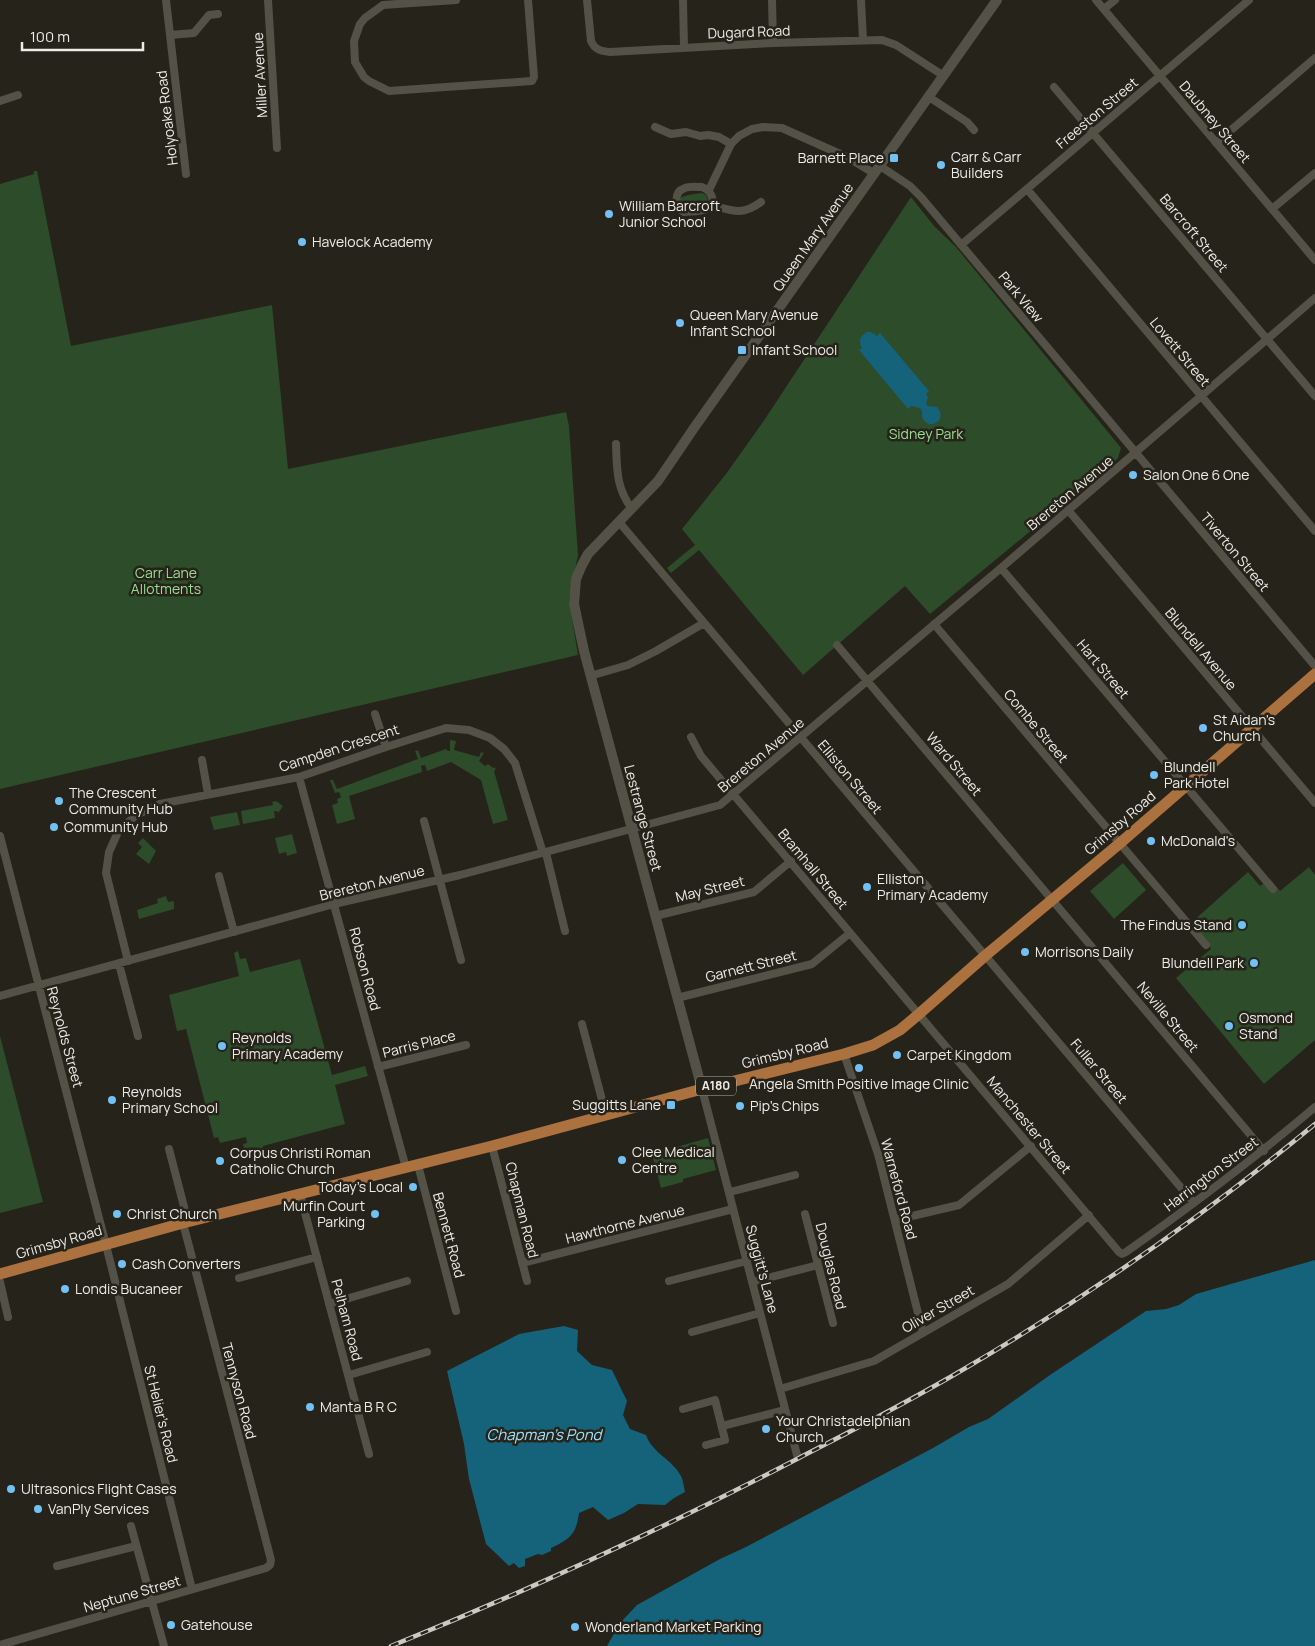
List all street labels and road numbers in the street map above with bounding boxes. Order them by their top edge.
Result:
street label: Dugard Road [707,21,791,42]
street label: Miller Avenue [248,32,271,118]
street label: Holyoake Road [151,70,182,166]
street label: Freeston Street [1052,72,1142,153]
street label: Daubney Street [1176,77,1255,167]
street label: Queen Mary Avenue [768,179,857,295]
street label: Barcroft Street [1156,190,1233,276]
street label: Park View [995,267,1048,326]
street label: Lovett Street [1146,313,1215,390]
street label: Brereton Avenue [1022,451,1117,534]
street label: Tiverton Street [1197,508,1274,595]
street label: Blundell Avenue [1161,603,1242,694]
street label: Hart Street [1073,635,1134,703]
street label: Combe Street [1000,685,1073,767]
street label: Brereton Avenue [713,713,808,796]
street label: Campden Crescent [276,719,402,776]
street label: Ward Street [922,728,987,800]
street label: Elliston Street [814,736,887,818]
street label: Lestrange Street [620,763,667,874]
street label: Grimsby Road [1080,786,1159,859]
street label: Bramhall Street [774,824,853,913]
street label: Brereton Avenue [317,860,426,905]
street label: May Street [673,871,747,906]
street label: Robson Road [345,925,386,1013]
street label: Garnett Street [703,945,799,986]
street label: Neville Street [1133,977,1204,1056]
street label: Reynolds Street [43,984,88,1090]
street label: Parris Place [380,1025,457,1062]
street label: Grimsby Road [740,1033,830,1072]
street label: Fuller Street [1067,1034,1132,1107]
street label: Manchester Street [983,1072,1076,1178]
road number: A180 [696,1076,736,1096]
street label: Harrington Street [1160,1132,1262,1215]
street label: Warneford Road [877,1136,922,1242]
street label: Chapman Road [501,1160,544,1260]
street label: Bennett Road [429,1190,470,1280]
street label: Hawthorne Avenue [563,1200,686,1248]
street label: Grimsby Road [14,1220,104,1263]
street label: Douglas Road [812,1221,851,1311]
street label: Suggitt's Lane [742,1223,783,1315]
street label: Pelham Road [327,1277,368,1363]
street label: Oliver Street [898,1280,978,1337]
street label: Tennyson Road [218,1341,261,1441]
street label: St Helier's Road [140,1363,183,1465]
street label: Neptune Street [81,1570,183,1616]

